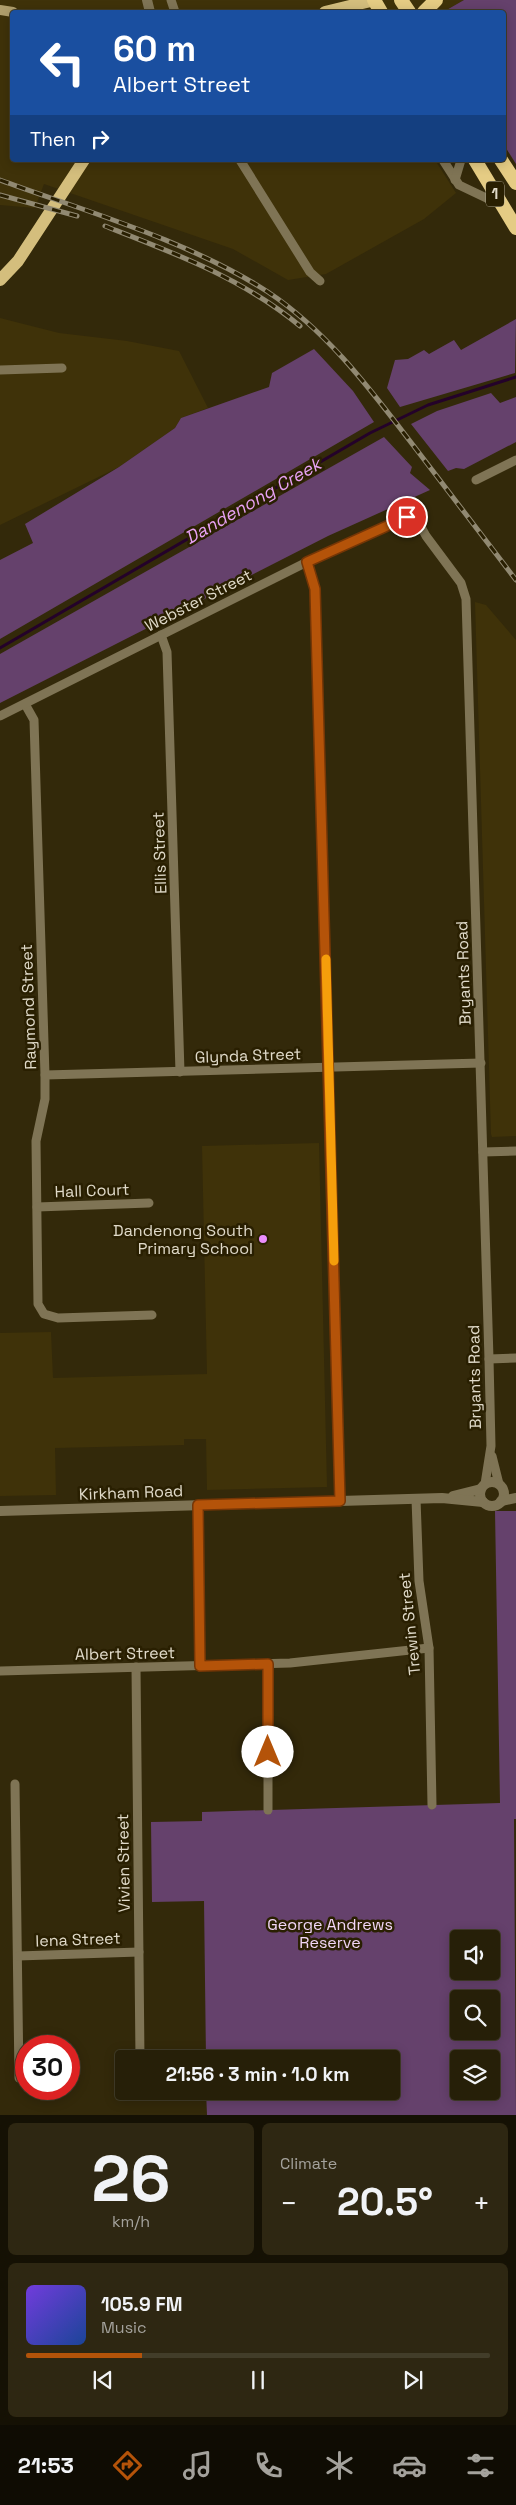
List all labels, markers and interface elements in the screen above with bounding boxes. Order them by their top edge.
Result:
text: 60 m [113,27,196,71]
icon: left [30,30,95,95]
text: Albert Street [113,70,251,98]
icon: right [86,125,114,153]
text: Then [30,127,76,152]
road number: 1 [486,182,504,206]
water label: Dandenong Creek [180,451,327,549]
pin [386,496,428,538]
icon: arrive [393,503,421,531]
street label: Webster Street [141,564,255,636]
street label: Ellis Street [148,812,171,894]
street label: Bryants Road [451,920,476,1026]
street label: Raymond Street [16,944,41,1070]
street label: Glynda Street [194,1043,302,1068]
street label: Hall Court [54,1179,130,1202]
place label: Dandenong South Primary School [113,1220,253,1259]
marker: Dandenong South Primary School [257,1233,269,1245]
street label: Bryants Road [463,1325,486,1429]
street label: Kirkham Road [78,1480,184,1505]
street label: Trewin Street [394,1572,425,1676]
street label: Albert Street [75,1642,175,1665]
position arrow [241,1725,293,1777]
street label: Vivien Street [112,1813,135,1912]
park label: George Andrews Reserve [267,1914,393,1953]
street label: Iena Street [35,1928,121,1951]
map controls [450,1930,500,2100]
button: sound [450,1930,500,1980]
button: search [450,1990,500,2040]
speed limit sign: 30 [15,2035,80,2100]
button: layers [450,2050,500,2100]
text: 21:56 · 3 min · 1.0 km [166,2062,349,2087]
text: 26 [92,2137,170,2220]
text: Climate [280,2153,337,2174]
text: 20.5° [337,2178,433,2226]
text: − [280,2185,297,2221]
text: + [473,2185,490,2221]
text: km/h [112,2211,150,2232]
text: 105.9 FM [101,2292,182,2317]
text: Music [101,2317,147,2338]
icon: previous [89,2366,117,2394]
icon: pause [244,2366,272,2394]
icon: next [399,2366,427,2394]
icon: directions [110,2448,145,2483]
icon: music [180,2448,215,2483]
icon: phone [251,2448,286,2483]
icon: climate [322,2448,357,2483]
icon: car [392,2448,427,2483]
icon: filters [463,2448,498,2483]
text: 21:53 [18,2451,74,2479]

